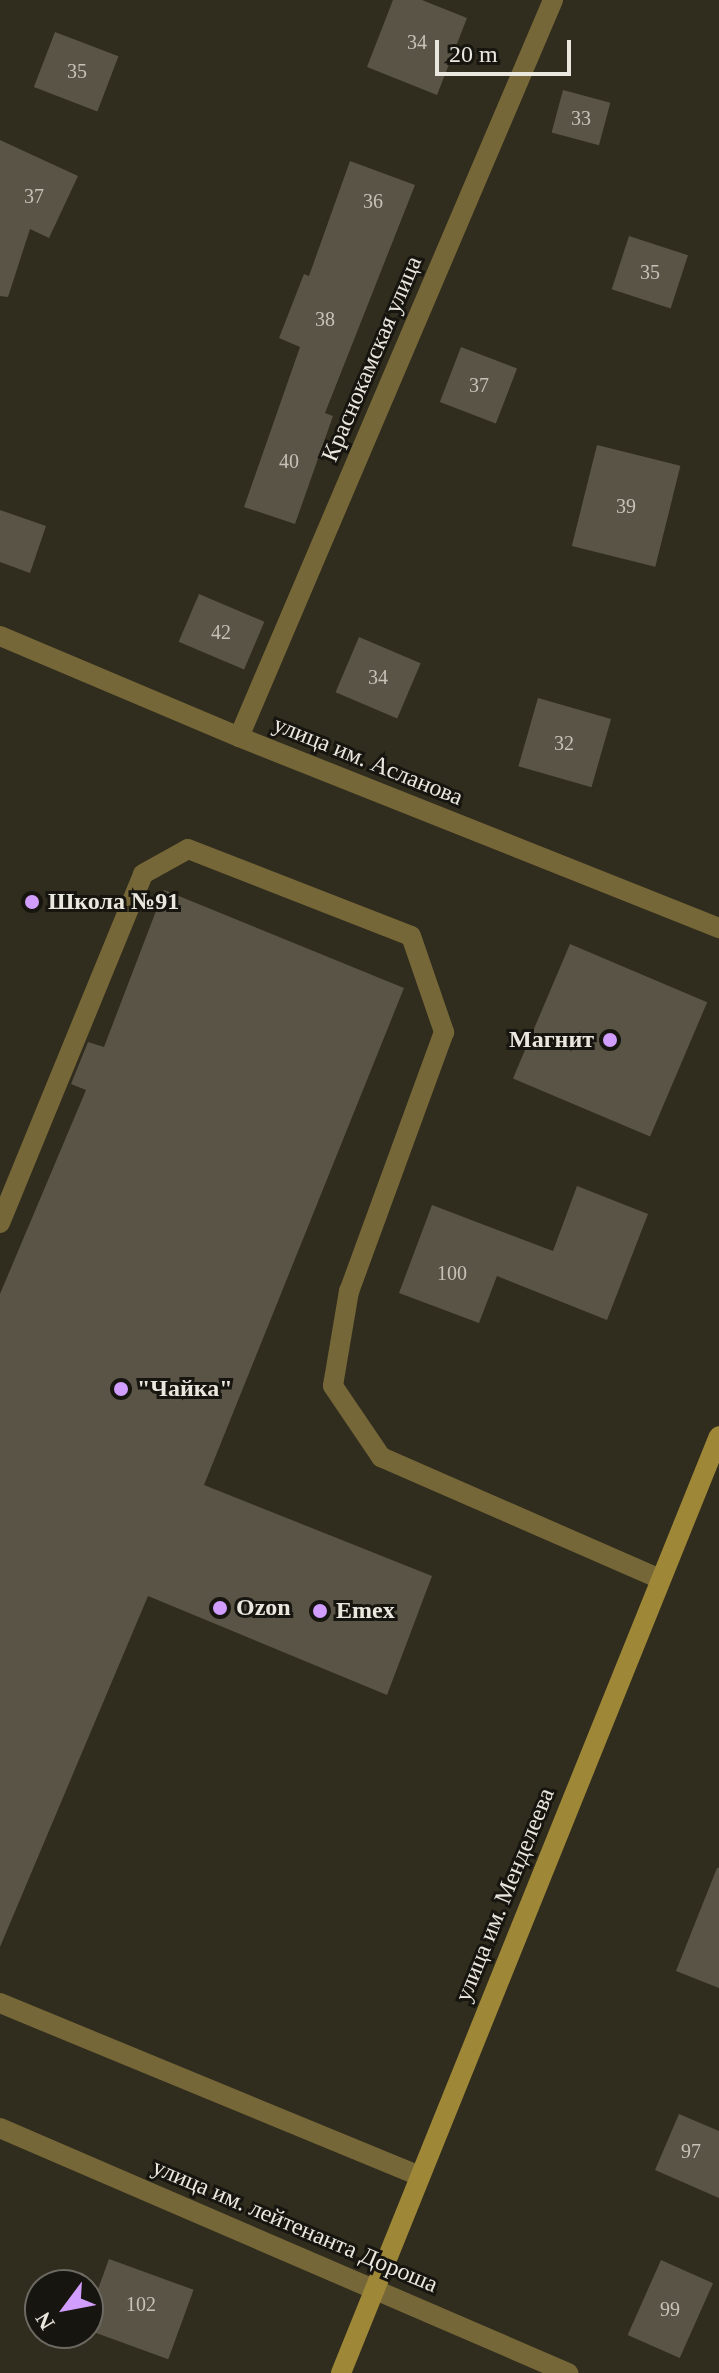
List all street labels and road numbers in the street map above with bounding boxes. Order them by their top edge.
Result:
street label: Краснокамская улица [316,252,428,466]
street label: улица им. Асланова [269,710,467,812]
street label: улица им. Менделеева [449,1784,561,2006]
street label: улица им. лейтенанта Дороша [148,2153,442,2299]

